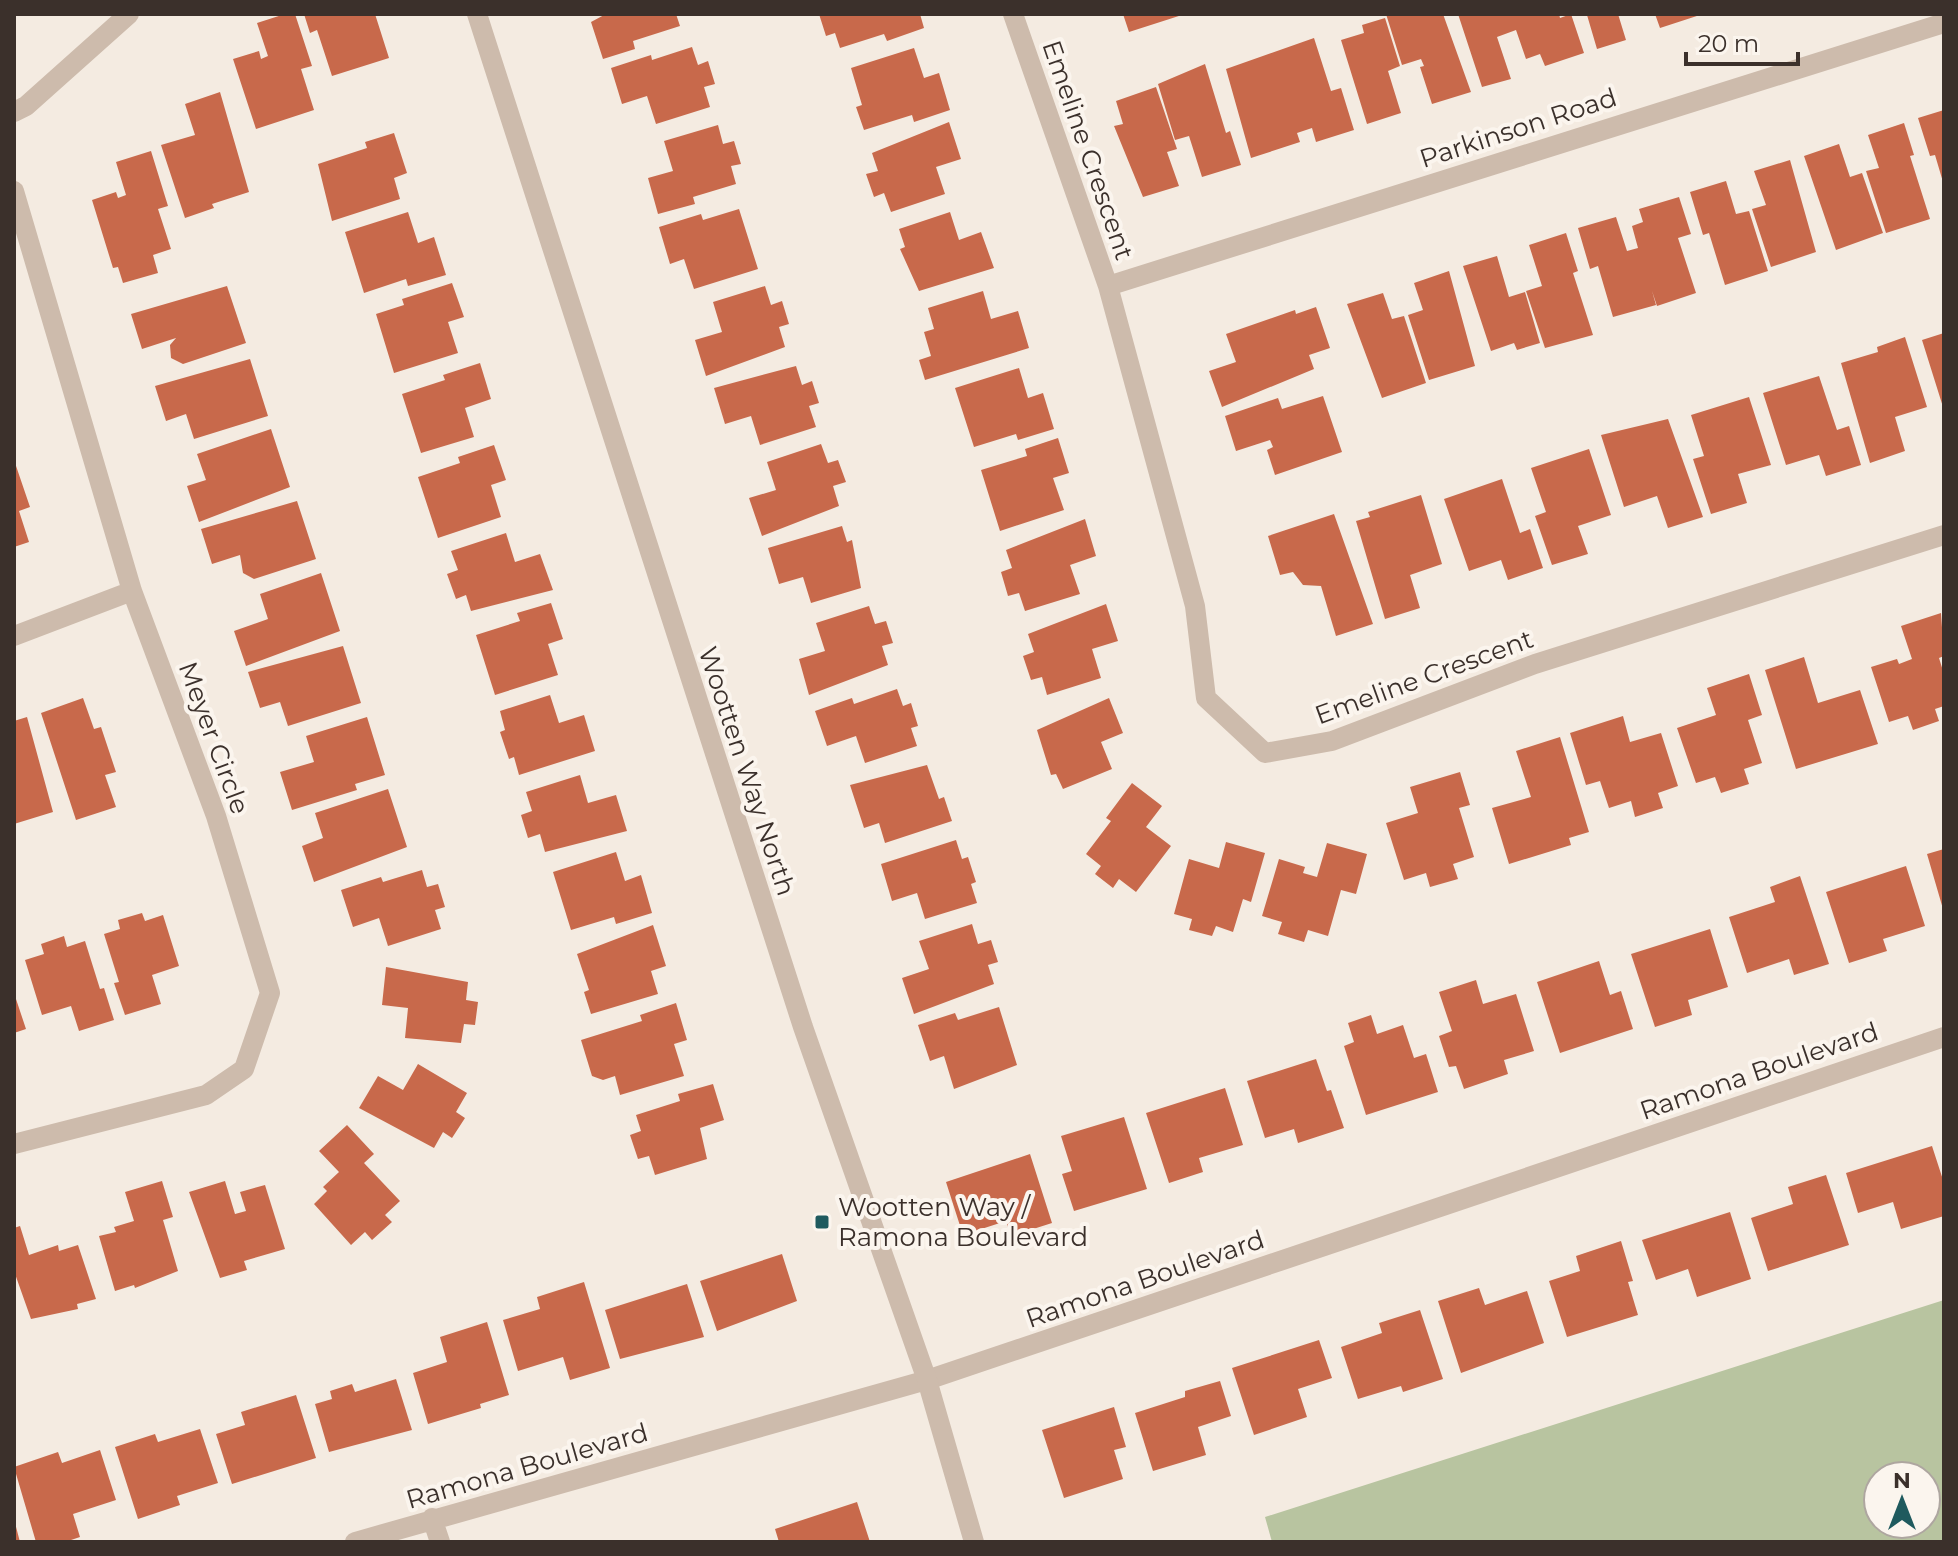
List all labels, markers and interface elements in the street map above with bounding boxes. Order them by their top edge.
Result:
scale bar [1686,16,1798,66]
text: 20 m [1698,29,1759,58]
street label: Emeline Crescent [1035,36,1141,264]
street label: Parkinson Road [1415,81,1621,175]
street label: Emeline Crescent [1310,623,1538,731]
street label: Wootten Way North [692,642,802,900]
street label: Meyer Circle [172,658,256,818]
street label: Ramona Boulevard [1636,1015,1882,1127]
place label: Wootten Way / Ramona Boulevard [838,1191,1088,1253]
marker: Wootten Way / Ramona Boulevard [813,1213,831,1231]
street label: Ramona Boulevard [1022,1223,1268,1335]
street label: Ramona Boulevard [402,1416,652,1516]
north arrow [1862,1460,1942,1540]
text: N [1893,1467,1911,1494]

